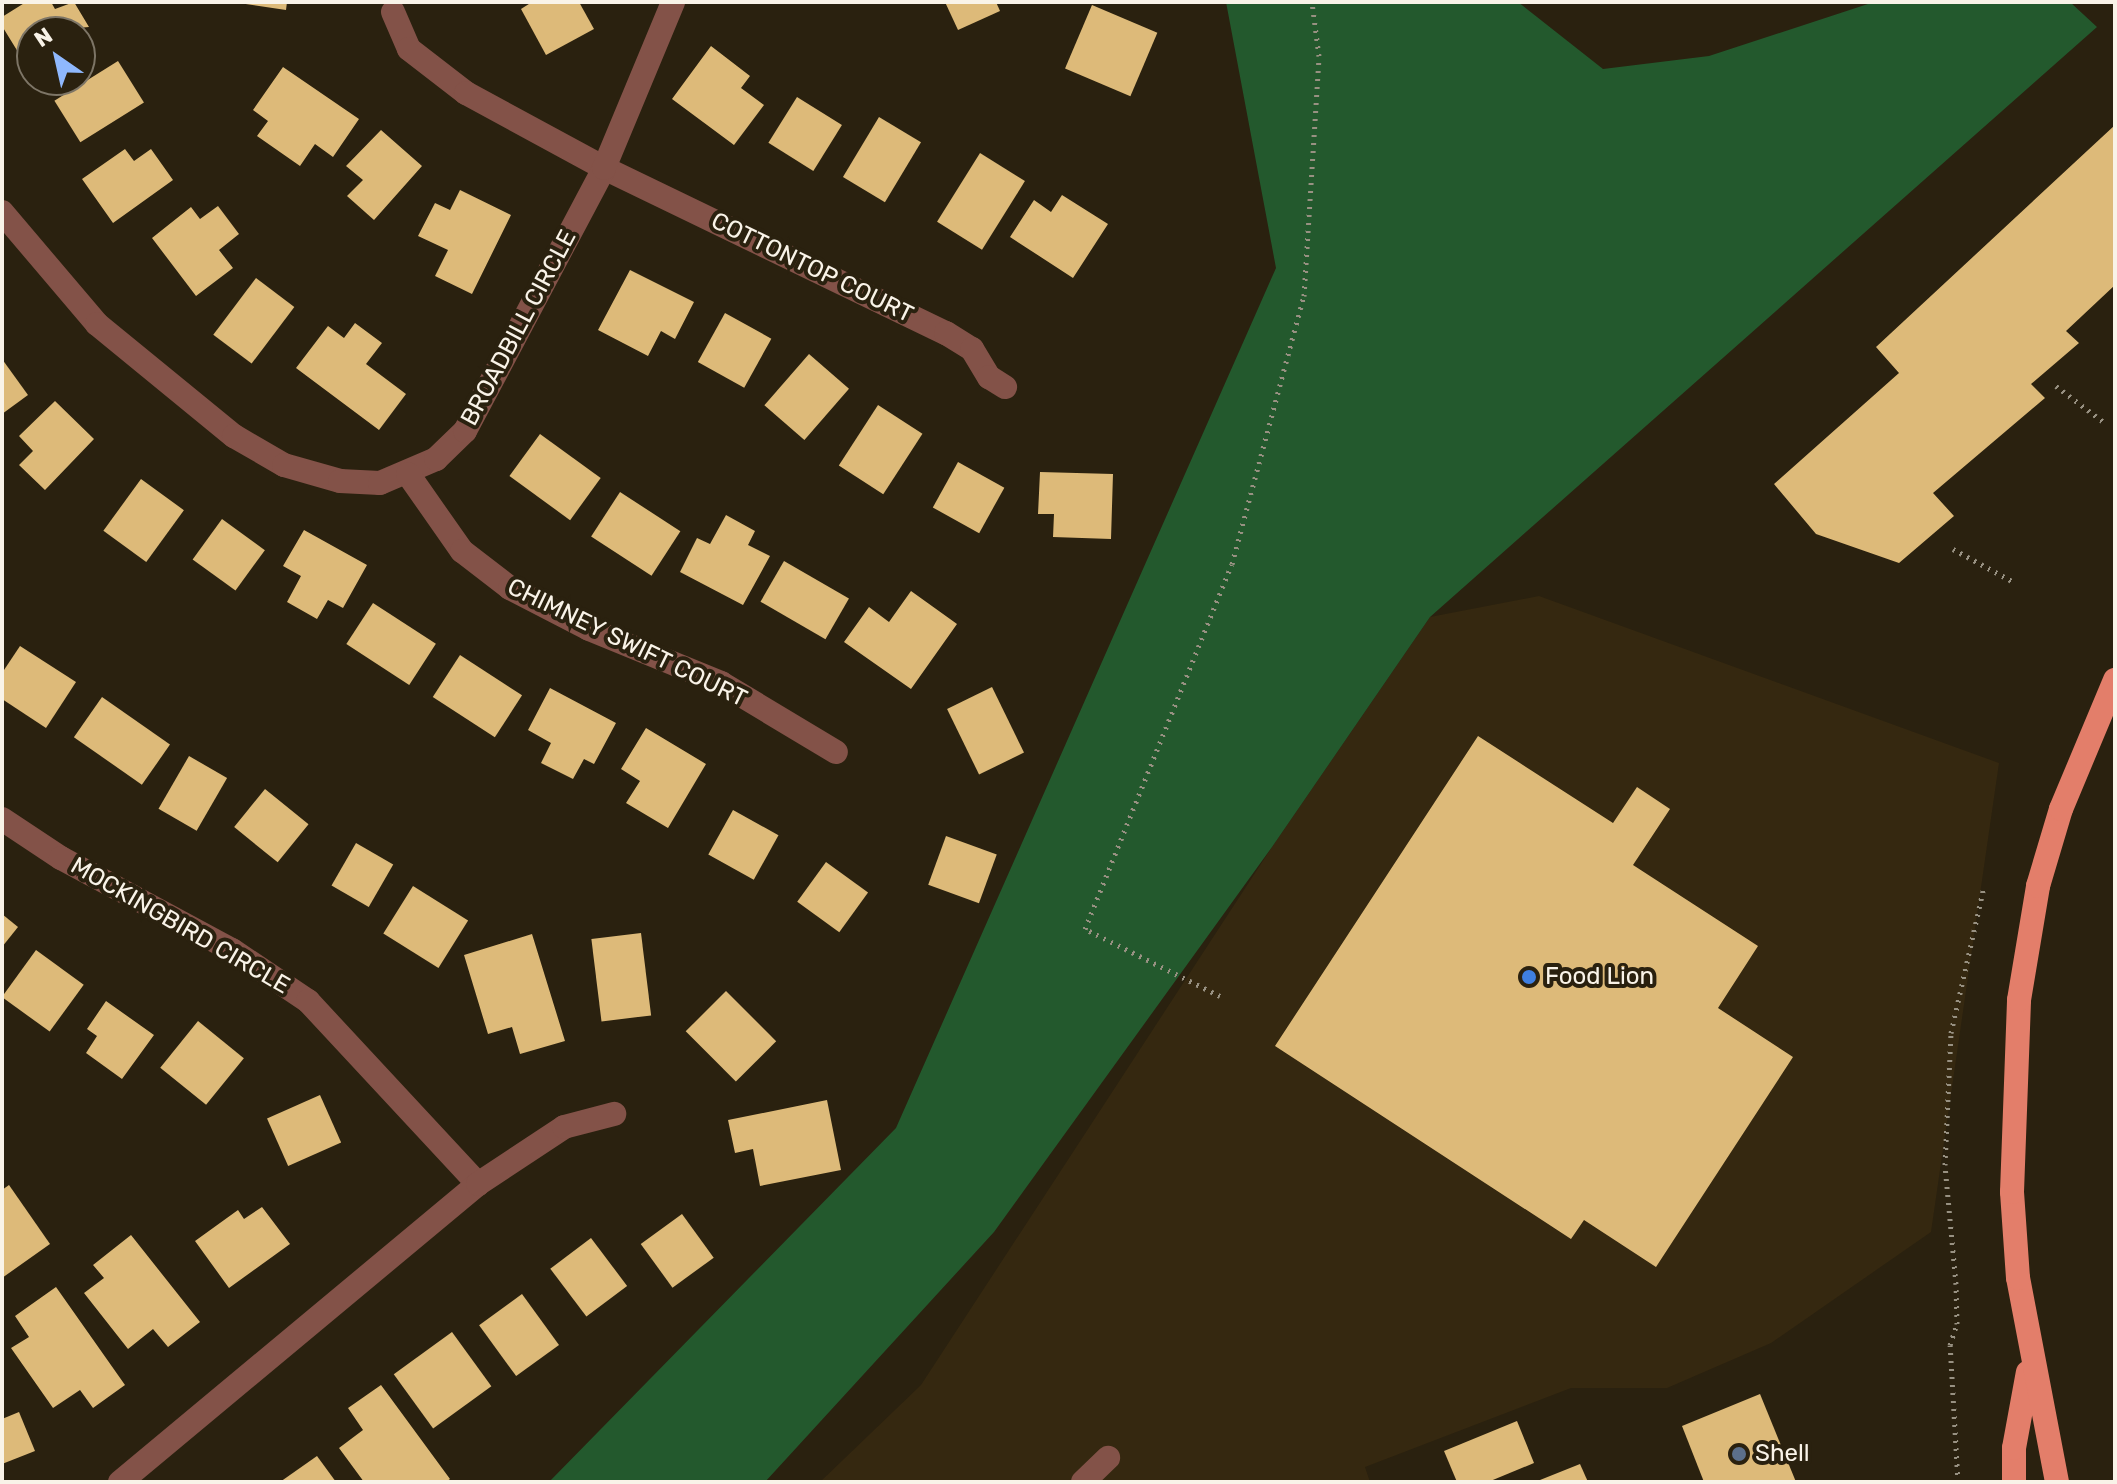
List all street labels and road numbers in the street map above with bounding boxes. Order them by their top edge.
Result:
street label: COTTONTOP COURT [706,206,918,330]
street label: BROADBILL CIRCLE [455,225,583,431]
street label: CHIMNEY SWIFT COURT [502,572,752,714]
street label: MOCKINGBIRD CIRCLE [65,851,295,1001]

